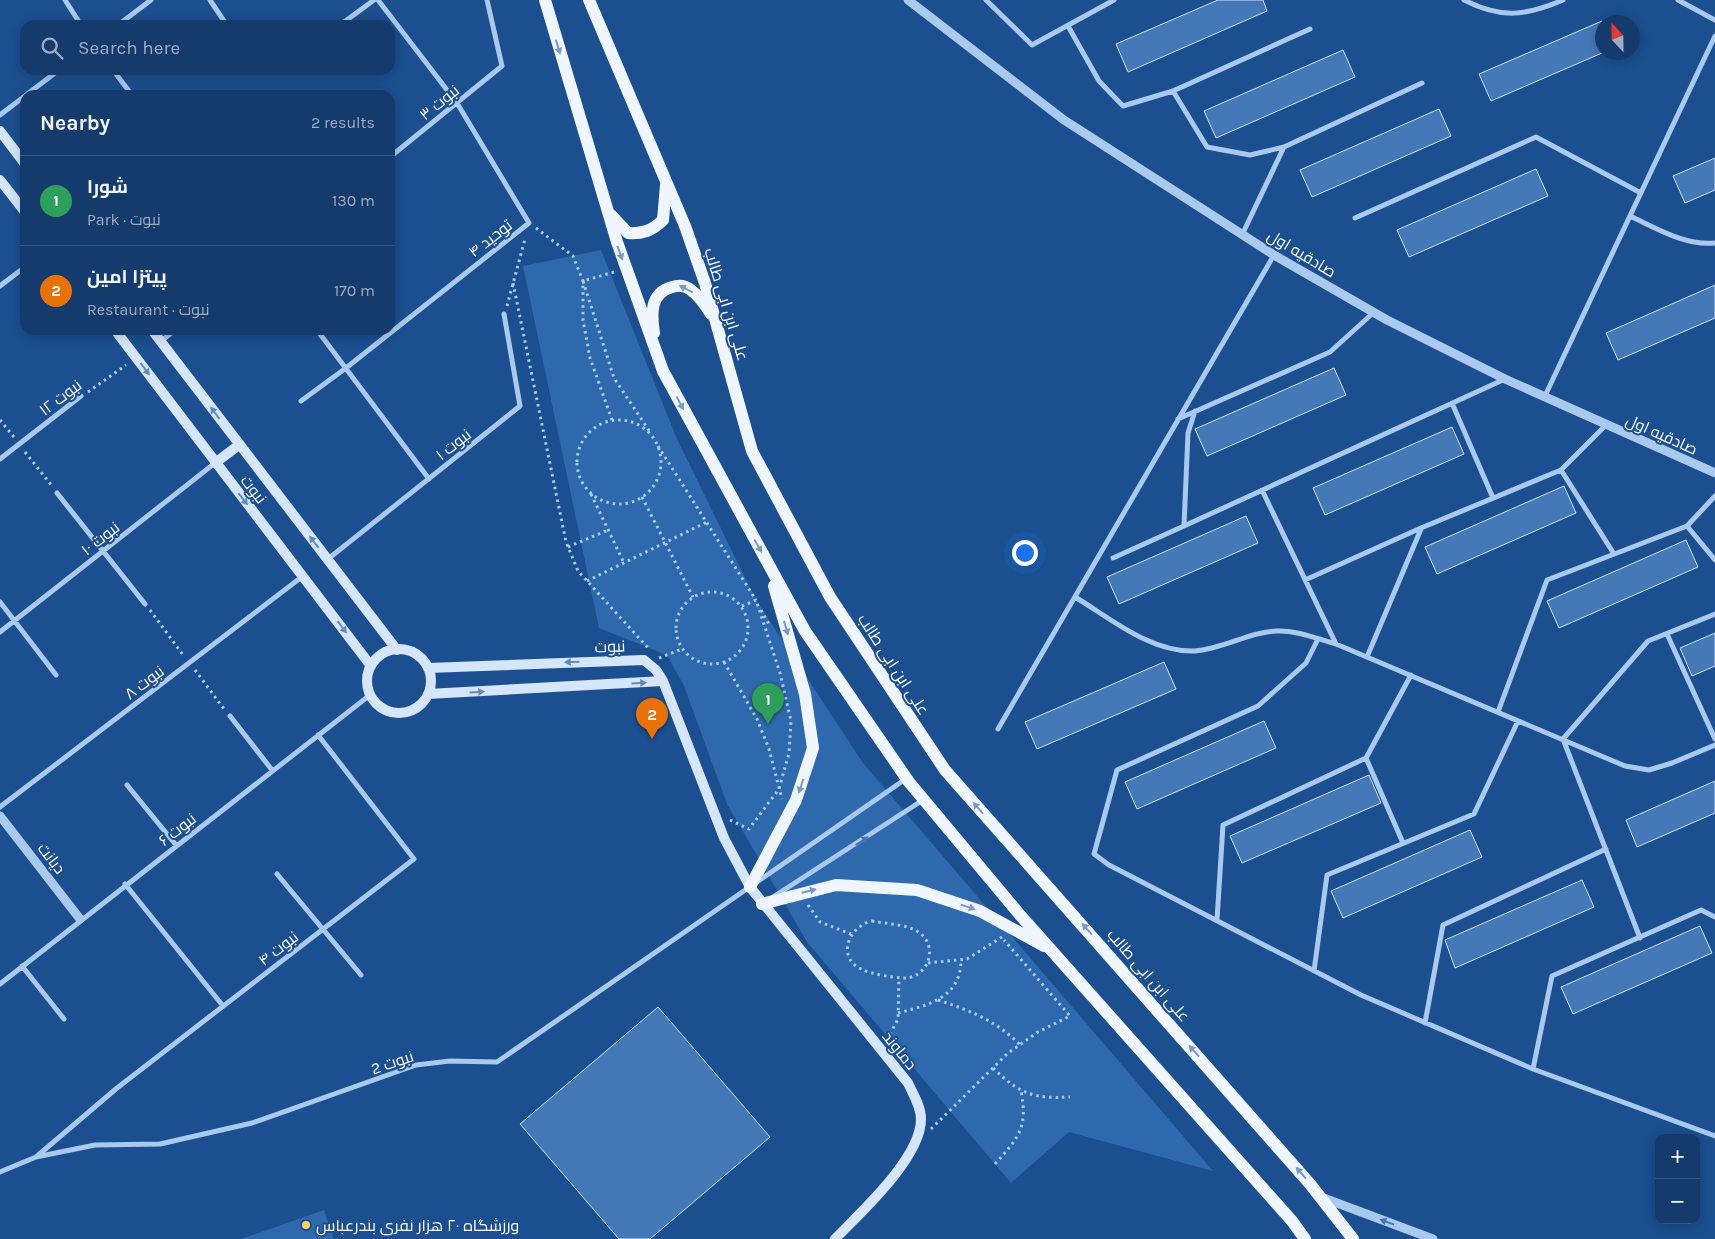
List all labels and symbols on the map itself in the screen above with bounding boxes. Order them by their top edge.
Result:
north arrow [1595,15,1640,60]
one-way arrow [554,40,562,55]
street label: نبوت ۳ [416,81,463,124]
street label: توحید ۴ [465,215,516,261]
street label: صادقیه اول [1263,226,1340,282]
one-way arrow [616,246,624,261]
street label: علی ابن ابی طالب [699,246,753,363]
one-way arrow [679,285,694,293]
one-way arrow [139,362,150,375]
street label: نبوت ۱۲ [35,375,85,419]
one-way arrow [676,397,685,410]
one-way arrow [210,406,220,420]
street label: صادقیه اول [1622,410,1701,460]
street label: نبوت ۱ [432,425,475,464]
street label: نبوت [237,471,271,507]
one-way arrow [237,492,248,505]
street label: نبوت ۱۰ [77,517,123,559]
one-way arrow [309,536,320,549]
one-way arrow [754,539,762,554]
your location [1012,540,1038,566]
street label: علی ابن ابی طالب [853,610,933,719]
one-way arrow [336,620,347,633]
one-way arrow [783,621,791,636]
street label: نبوت [594,636,626,657]
one-way arrow [564,658,580,666]
street label: نبوت ۸ [121,661,168,703]
one-way arrow [632,678,648,686]
pin: 1 [752,683,784,724]
one-way arrow [469,687,485,695]
pin: 2 [636,698,668,739]
one-way arrow [796,779,804,794]
one-way arrow [972,802,984,814]
street label: نبوت ۶ [155,809,200,850]
one-way arrow [856,836,869,845]
street label: دیانت [34,839,70,878]
one-way arrow [801,887,816,895]
one-way arrow [960,903,975,911]
one-way arrow [1081,922,1092,935]
street label: علی ابن ابی طالب [1102,925,1194,1026]
street label: نبوت ۴ [255,927,302,970]
street label: دماوند [878,1027,921,1073]
one-way arrow [1188,1045,1199,1058]
street label: نبوت 2 [368,1046,416,1079]
one-way arrow [1295,1167,1306,1180]
place label: ورزشگاه ۲۰ هزار نفری بندرعباس [316,1216,519,1236]
one-way arrow [1380,1218,1395,1225]
marker: ورزشگاه ۲۰ هزار نفری بندرعباس [300,1219,312,1231]

